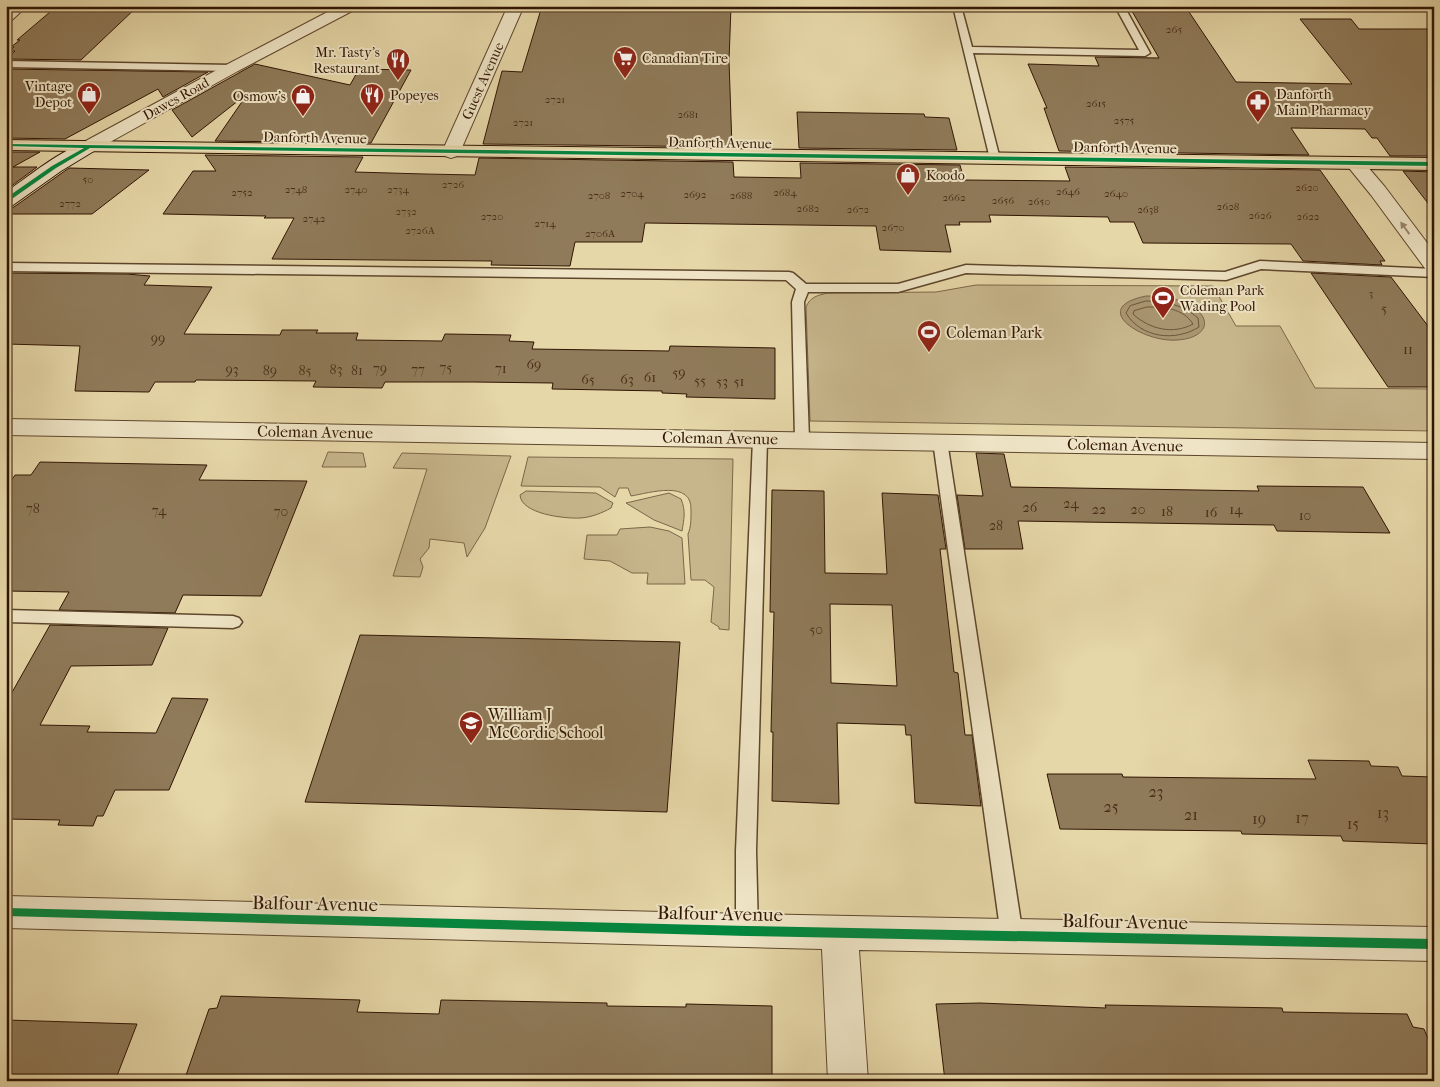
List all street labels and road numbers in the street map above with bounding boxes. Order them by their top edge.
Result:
street label: Guest Avenue [458,40,508,122]
street label: Dawes Road [140,74,212,124]
street label: Danforth Avenue [263,129,367,147]
street label: Danforth Avenue [668,134,772,152]
street label: Danforth Avenue [1073,139,1177,157]
street label: Coleman Avenue [257,421,373,443]
street label: Coleman Avenue [662,427,778,449]
street label: Coleman Avenue [1067,434,1183,456]
street label: Balfour Avenue [252,892,378,916]
street label: Balfour Avenue [657,902,783,926]
street label: Balfour Avenue [1062,910,1188,934]

